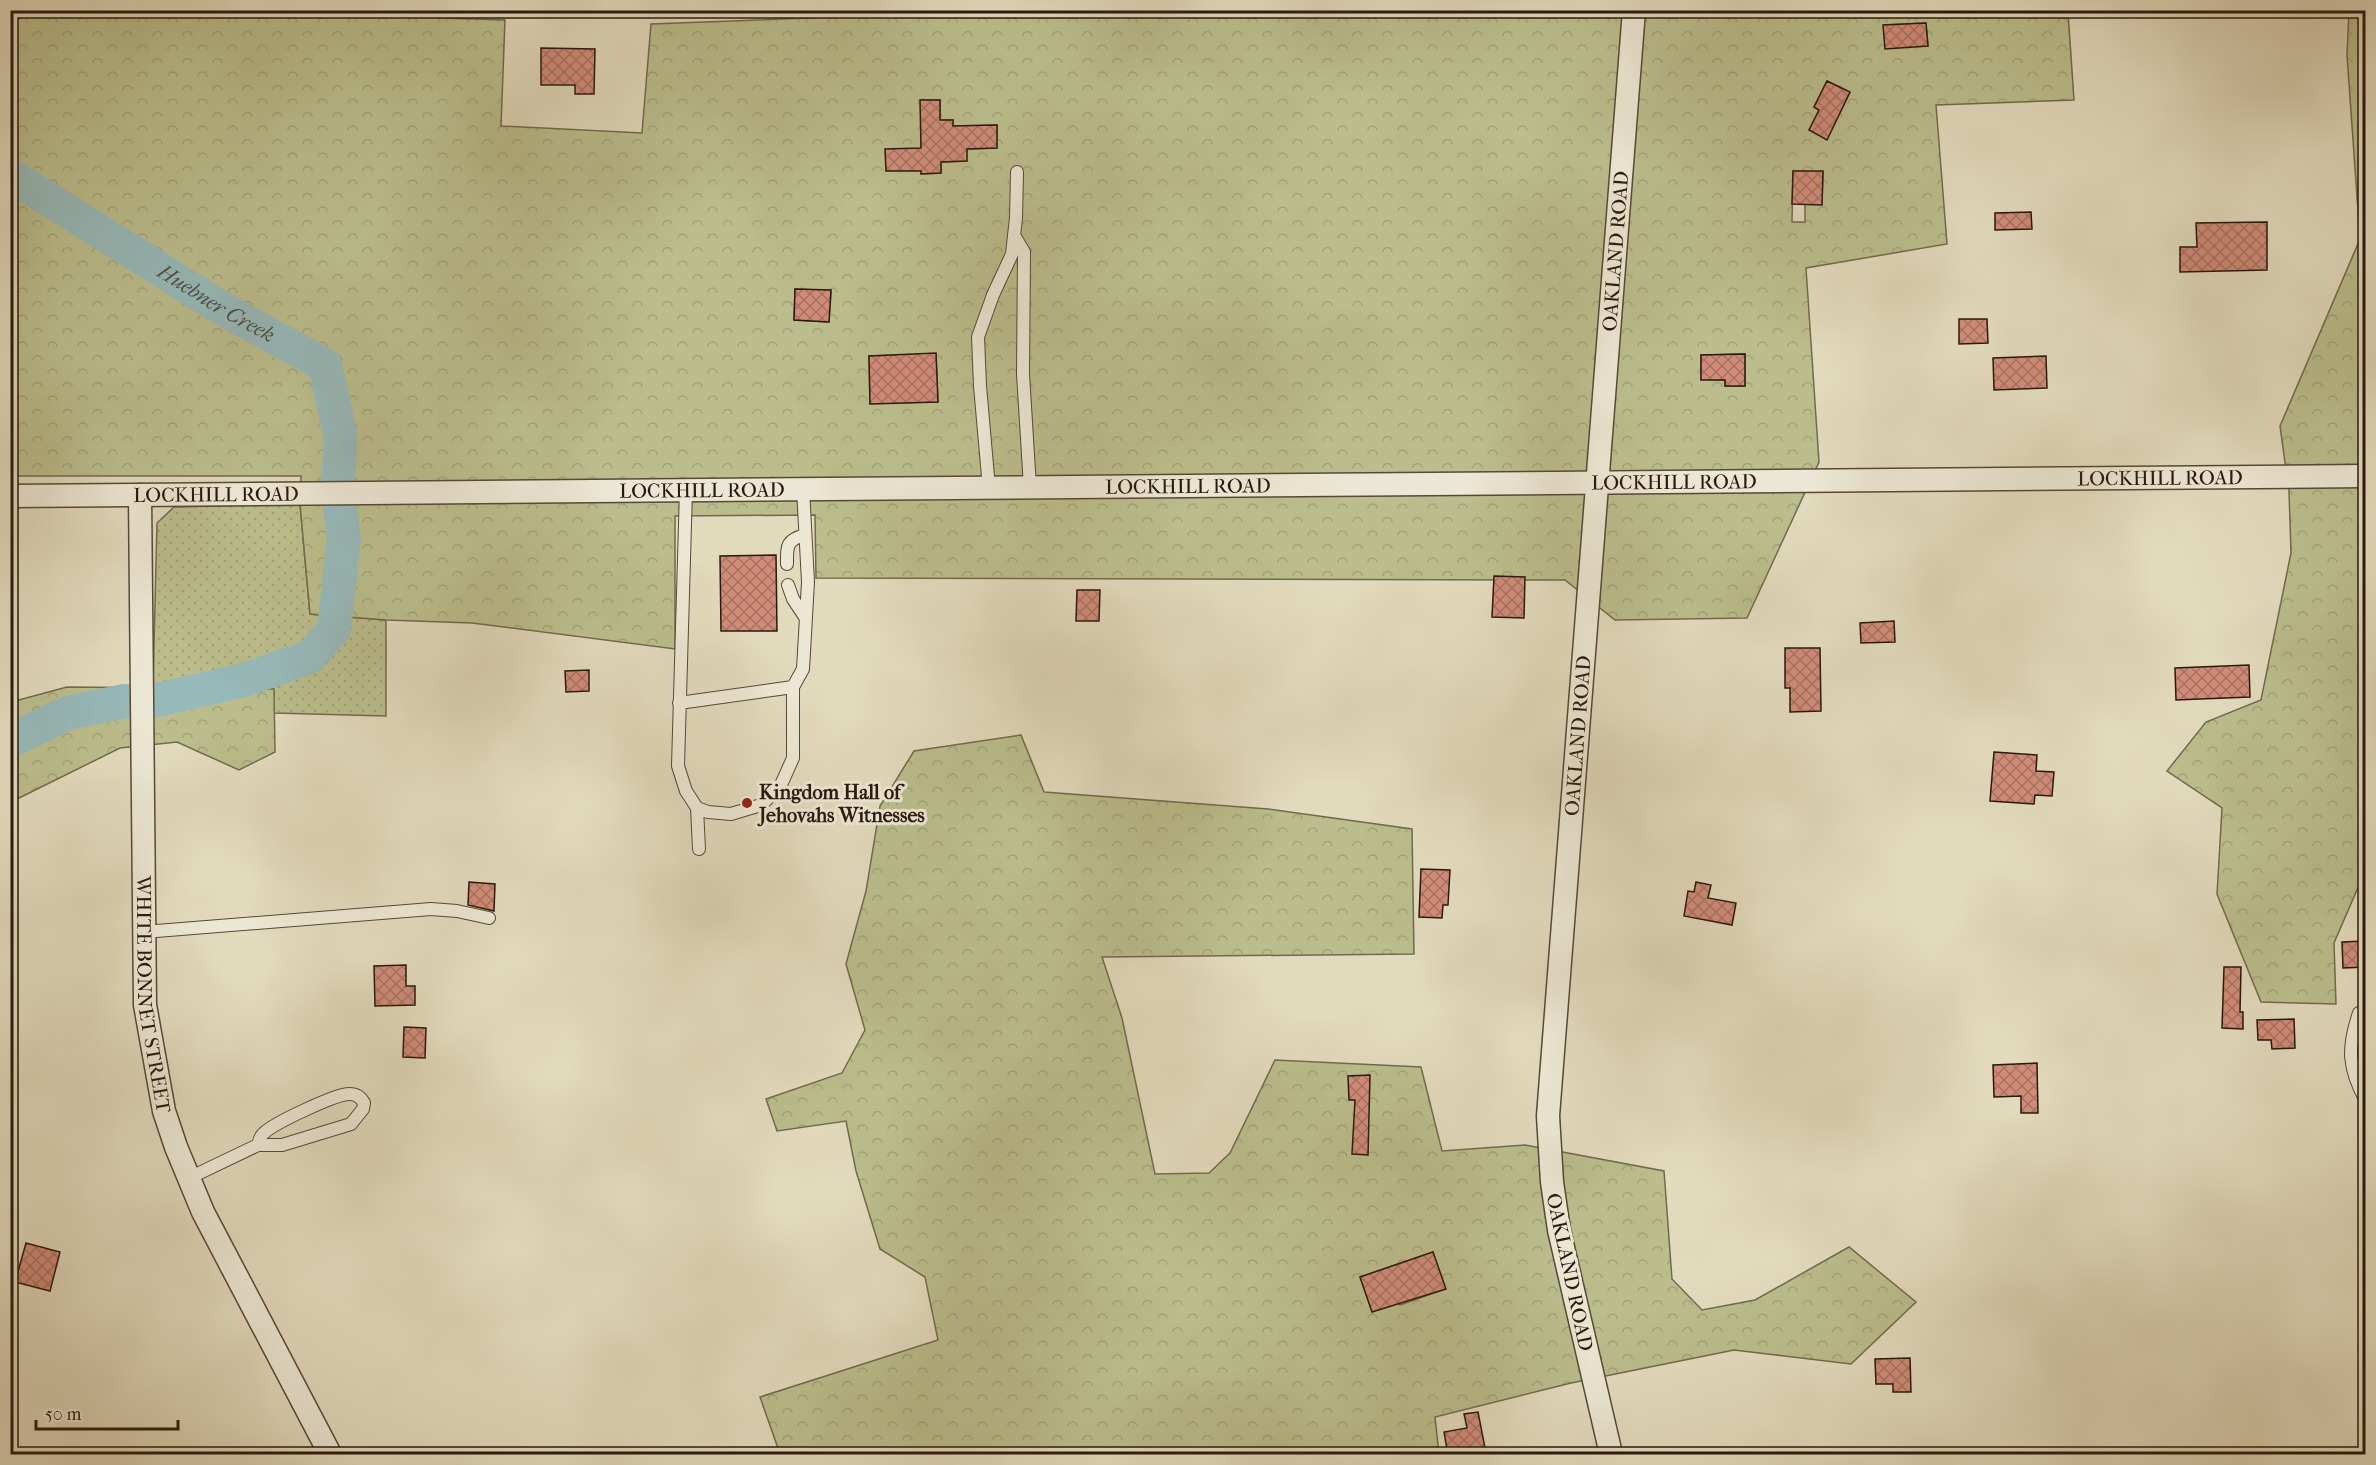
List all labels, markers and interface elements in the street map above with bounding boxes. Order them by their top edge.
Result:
street label: OAKLAND ROAD [1598,170,1633,332]
water label: Huebner Creek [153,259,279,347]
street label: LOCKHILL ROAD [2077,466,2243,490]
street label: LOCKHILL ROAD [1591,470,1757,495]
street label: LOCKHILL ROAD [1105,474,1271,499]
street label: LOCKHILL ROAD [619,478,785,503]
street label: LOCKHILL ROAD [133,483,299,507]
street label: OAKLAND ROAD [1560,655,1596,817]
place label: Kingdom Hall of Jehovahs Witnesses [757,781,925,827]
marker: Kingdom Hall of Jehovahs Witnesses [740,796,754,810]
street label: WHITE BONNET STREET [132,875,175,1115]
street label: OAKLAND ROAD [1542,1191,1597,1353]
scale bar [36,1393,178,1431]
text: 50 m [45,1404,82,1425]

